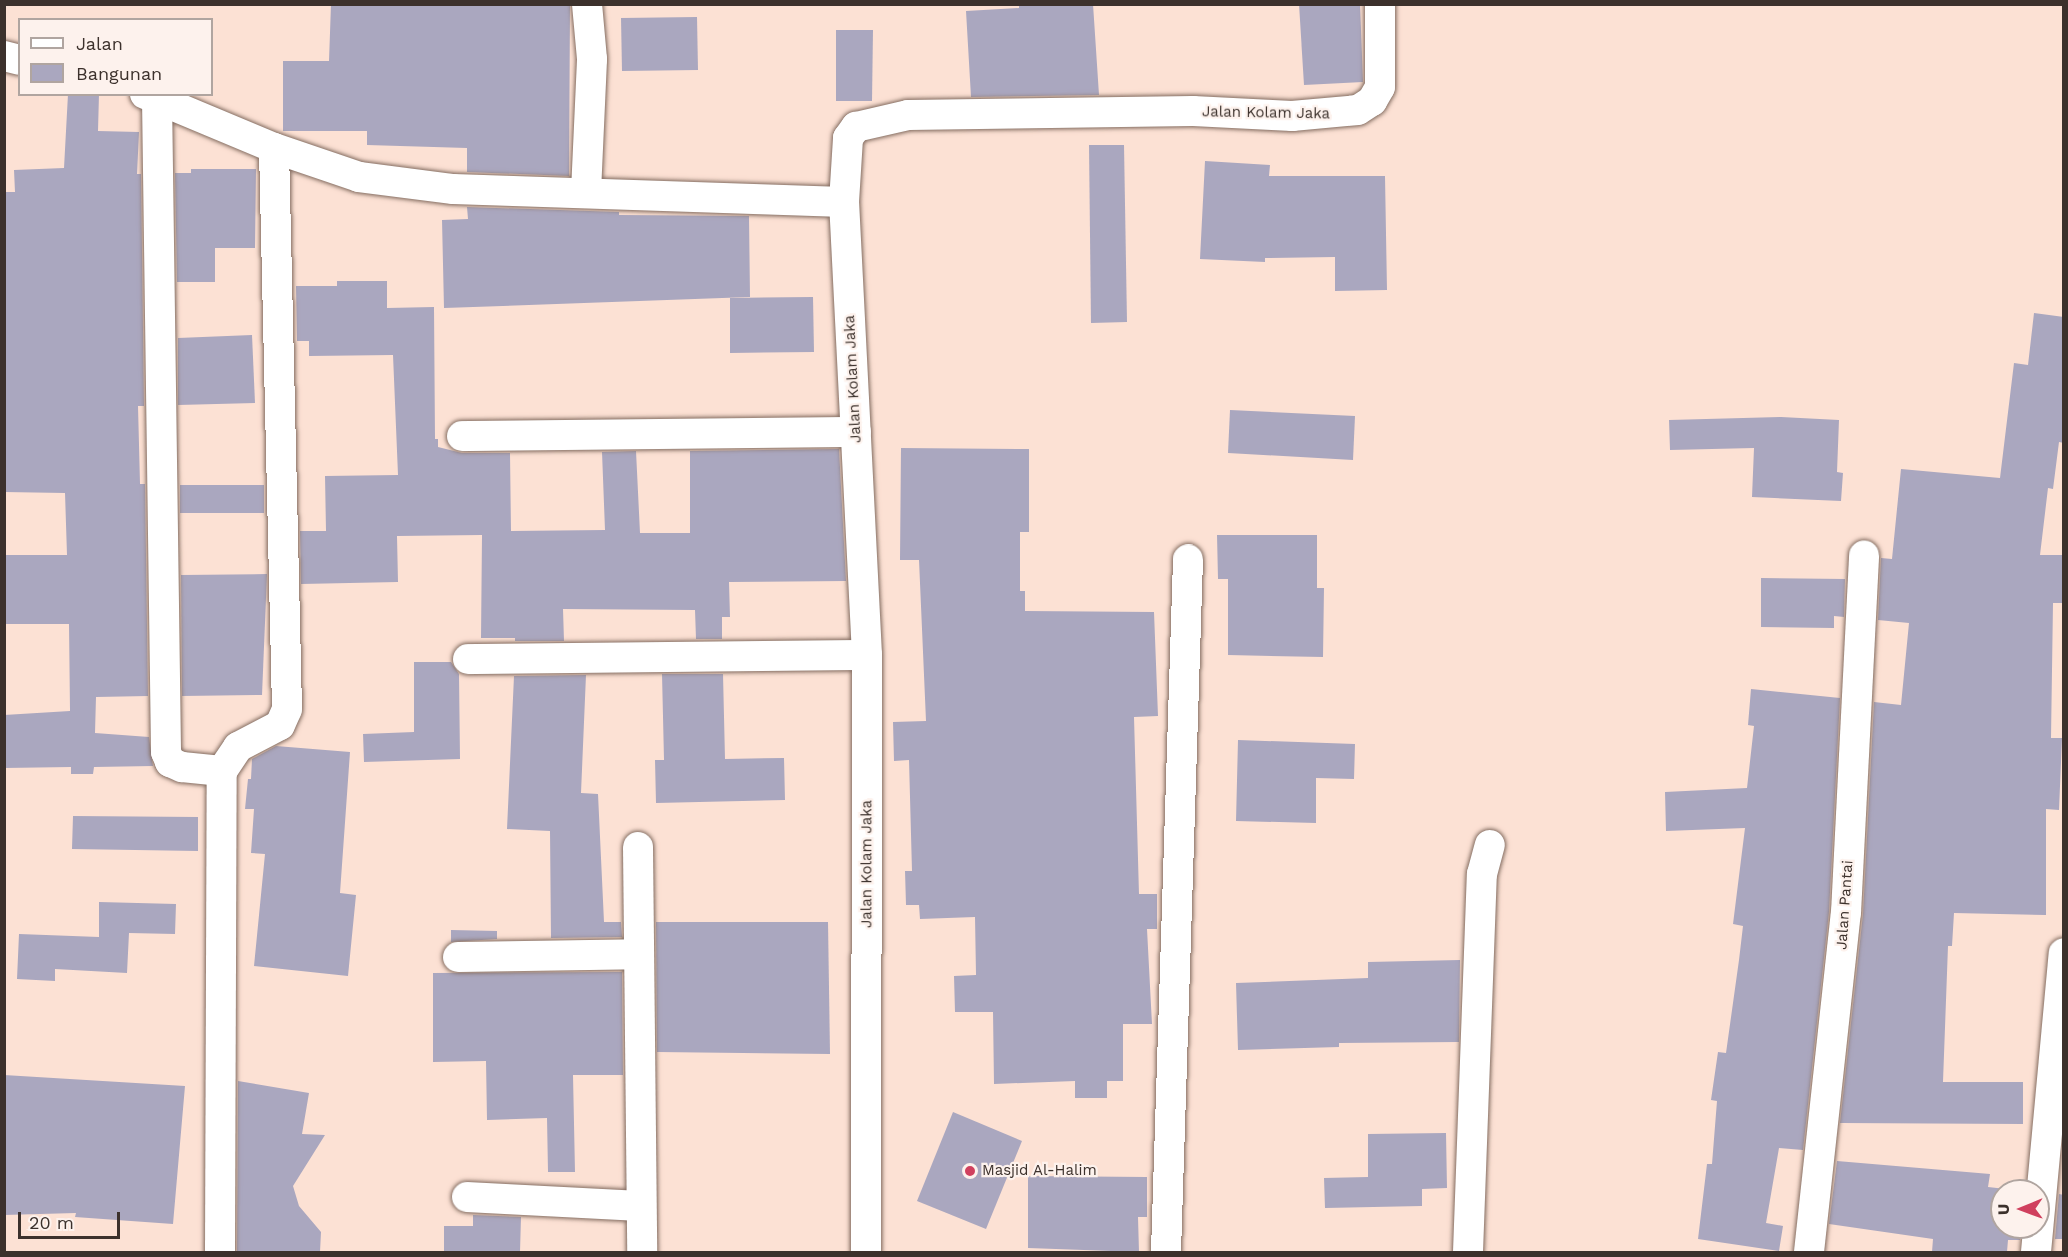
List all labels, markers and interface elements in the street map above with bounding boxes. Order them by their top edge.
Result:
legend [18,18,213,96]
text: Jalan [76,33,123,54]
text: Bangunan [76,63,162,84]
street label: Jalan Kolam Jaka [1202,103,1330,123]
street label: Jalan Kolam Jaka [841,314,865,444]
street label: Jalan Kolam Jaka [858,800,876,928]
street label: Jalan Pantai [1833,860,1857,950]
place label: Masjid Al-Halim [982,1162,1097,1180]
marker: Masjid Al-Halim [963,1164,977,1178]
north arrow [1990,1179,2050,1239]
scale bar [21,1200,123,1238]
text: U [1994,1203,2013,1215]
text: 20 m [29,1212,74,1233]

